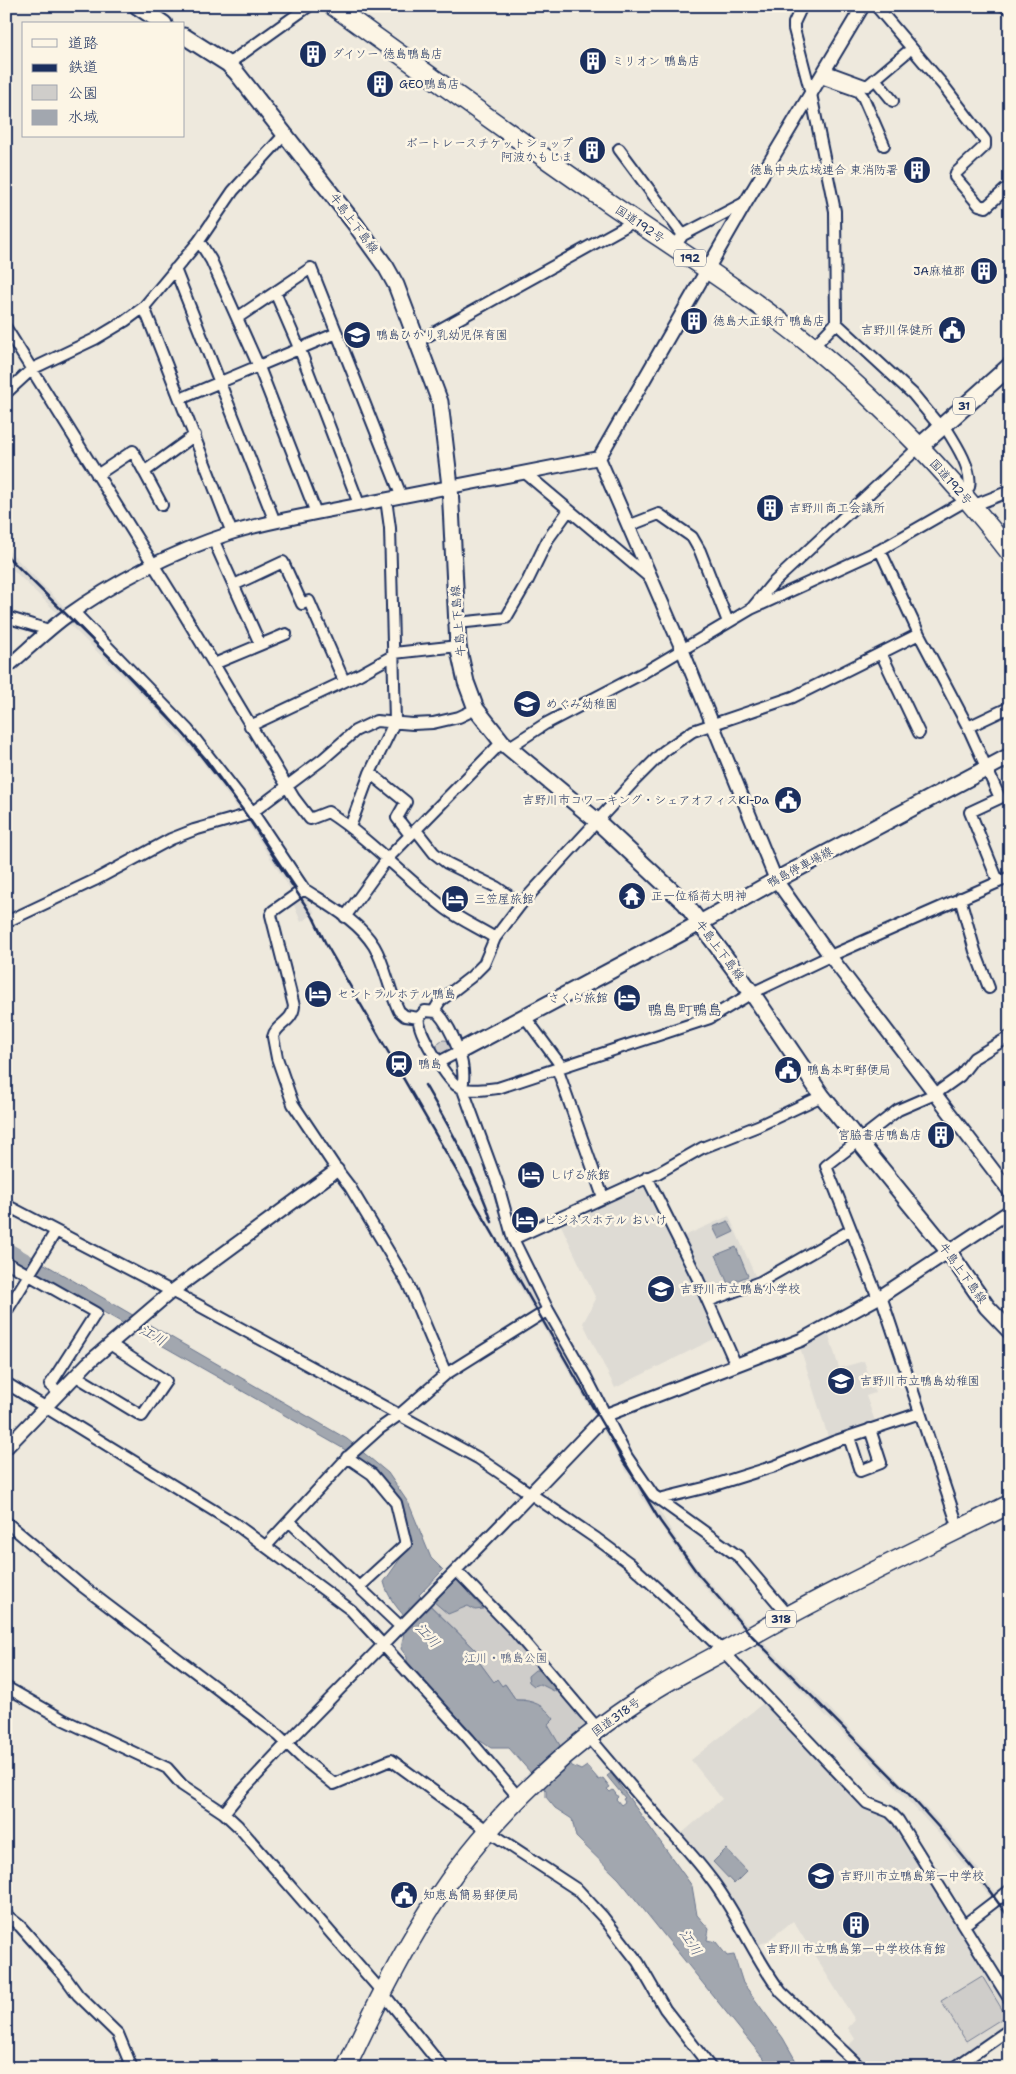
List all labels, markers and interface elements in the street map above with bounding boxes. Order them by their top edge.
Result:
legend [22,22,185,138]
text: 道路 [68,33,98,53]
building icon: ダイソー 徳島鴨島店 [298,39,328,69]
place label: ダイソー 徳島鴨島店 [332,46,443,62]
building icon: ミリオン 鴨島店 [578,46,608,76]
place label: ミリオン 鴨島店 [612,53,700,69]
text: 鉄道 [68,57,98,77]
building icon: GEO鴨島店 [365,69,395,99]
place label: GEO鴨島店 [399,76,460,92]
text: 公園 [68,83,98,103]
text: 水域 [68,107,98,127]
place label: ボートレースチケットショップ 阿波かもじま [405,135,573,165]
building icon: ボートレースチケットショップ 阿波かもじま [577,135,607,165]
building icon: 徳島中央広域連合 東消防署 [902,155,932,185]
place label: 徳島中央広域連合 東消防署 [750,162,898,178]
street label: 牛島上下島線 [326,189,382,257]
street label: 国道192号 [612,202,668,246]
road number: 192 [674,250,706,266]
building icon: JA麻植郡 [969,256,999,286]
place label: JA麻植郡 [913,263,965,279]
building icon: 徳島大正銀行 鴨島店 [679,306,709,336]
place label: 徳島大正銀行 鴨島店 [713,313,825,329]
public building icon: 吉野川保健所 [937,315,967,345]
school or university icon: 鴨島ひかり乳幼児保育園 [342,320,372,350]
place label: 吉野川保健所 [861,322,933,338]
place label: 鴨島ひかり乳幼児保育園 [376,327,508,343]
road number: 31 [953,398,975,414]
street label: 国道192号 [926,456,976,508]
building icon: 吉野川商工会議所 [755,493,785,523]
place label: 吉野川商工会議所 [789,500,885,516]
street label: 牛島上下島線 [447,584,469,658]
school or university icon: めぐみ幼稚園 [512,689,542,719]
place label: めぐみ幼稚園 [546,696,618,712]
public building icon: 吉野川市コワーキング・シェアオフィスKi-Da [773,785,803,815]
place label: 吉野川市コワーキング・シェアオフィスKi-Da [522,792,770,808]
street label: 鴨島停車場線 [764,843,836,891]
temple icon: 正一位稲荷大明神 [617,881,647,911]
hotel icon: 三笠屋旅館 [440,884,470,914]
place label: 正一位稲荷大明神 [651,888,747,904]
place label: 三笠屋旅館 [474,891,534,907]
street label: 牛島上下島線 [692,916,748,984]
hotel icon: セントラルホテル鴨島 [303,979,333,1009]
hotel icon: さくら旅館 [612,983,642,1013]
place label: セントラルホテル鴨島 [337,986,456,1002]
place label: さくら旅館 [548,990,608,1006]
district label: 鴨島町鴨島 [647,1000,723,1020]
station icon: 鴨島 [384,1049,414,1079]
public building icon: 鴨島本町郵便局 [773,1055,803,1085]
place label: 鴨島 [418,1056,442,1072]
place label: 鴨島本町郵便局 [807,1062,891,1078]
building icon: 宮脇書店鴨島店 [926,1120,956,1150]
place label: 宮脇書店鴨島店 [838,1127,922,1143]
hotel icon: しげる旅館 [516,1160,546,1190]
place label: しげる旅館 [550,1167,610,1183]
hotel icon: ビジネスホテル おいけ [510,1205,540,1235]
place label: ビジネスホテル おいけ [544,1212,667,1228]
street label: 牛島上下島線 [935,1239,991,1307]
school or university icon: 吉野川市立鴨島小学校 [646,1274,676,1304]
place label: 吉野川市立鴨島小学校 [680,1281,800,1297]
water label: 江川 [136,1320,170,1350]
school or university icon: 吉野川市立鴨島幼稚園 [826,1366,856,1396]
place label: 吉野川市立鴨島幼稚園 [860,1373,980,1389]
road number: 318 [766,1610,796,1628]
water label: 江川 [412,1619,444,1651]
park label: 江川・鴨島公園 [464,1650,548,1666]
street label: 国道318号 [588,1694,644,1740]
school or university icon: 吉野川市立鴨島第一中学校 [806,1861,836,1891]
place label: 吉野川市立鴨島第一中学校 [840,1868,984,1884]
public building icon: 知恵島簡易郵便局 [389,1880,419,1910]
place label: 知恵島簡易郵便局 [423,1887,519,1903]
building icon: 吉野川市立鴨島第一中学校体育館 [841,1910,871,1940]
water label: 江川 [676,1925,706,1959]
place label: 吉野川市立鴨島第一中学校体育館 [766,1941,946,1957]

